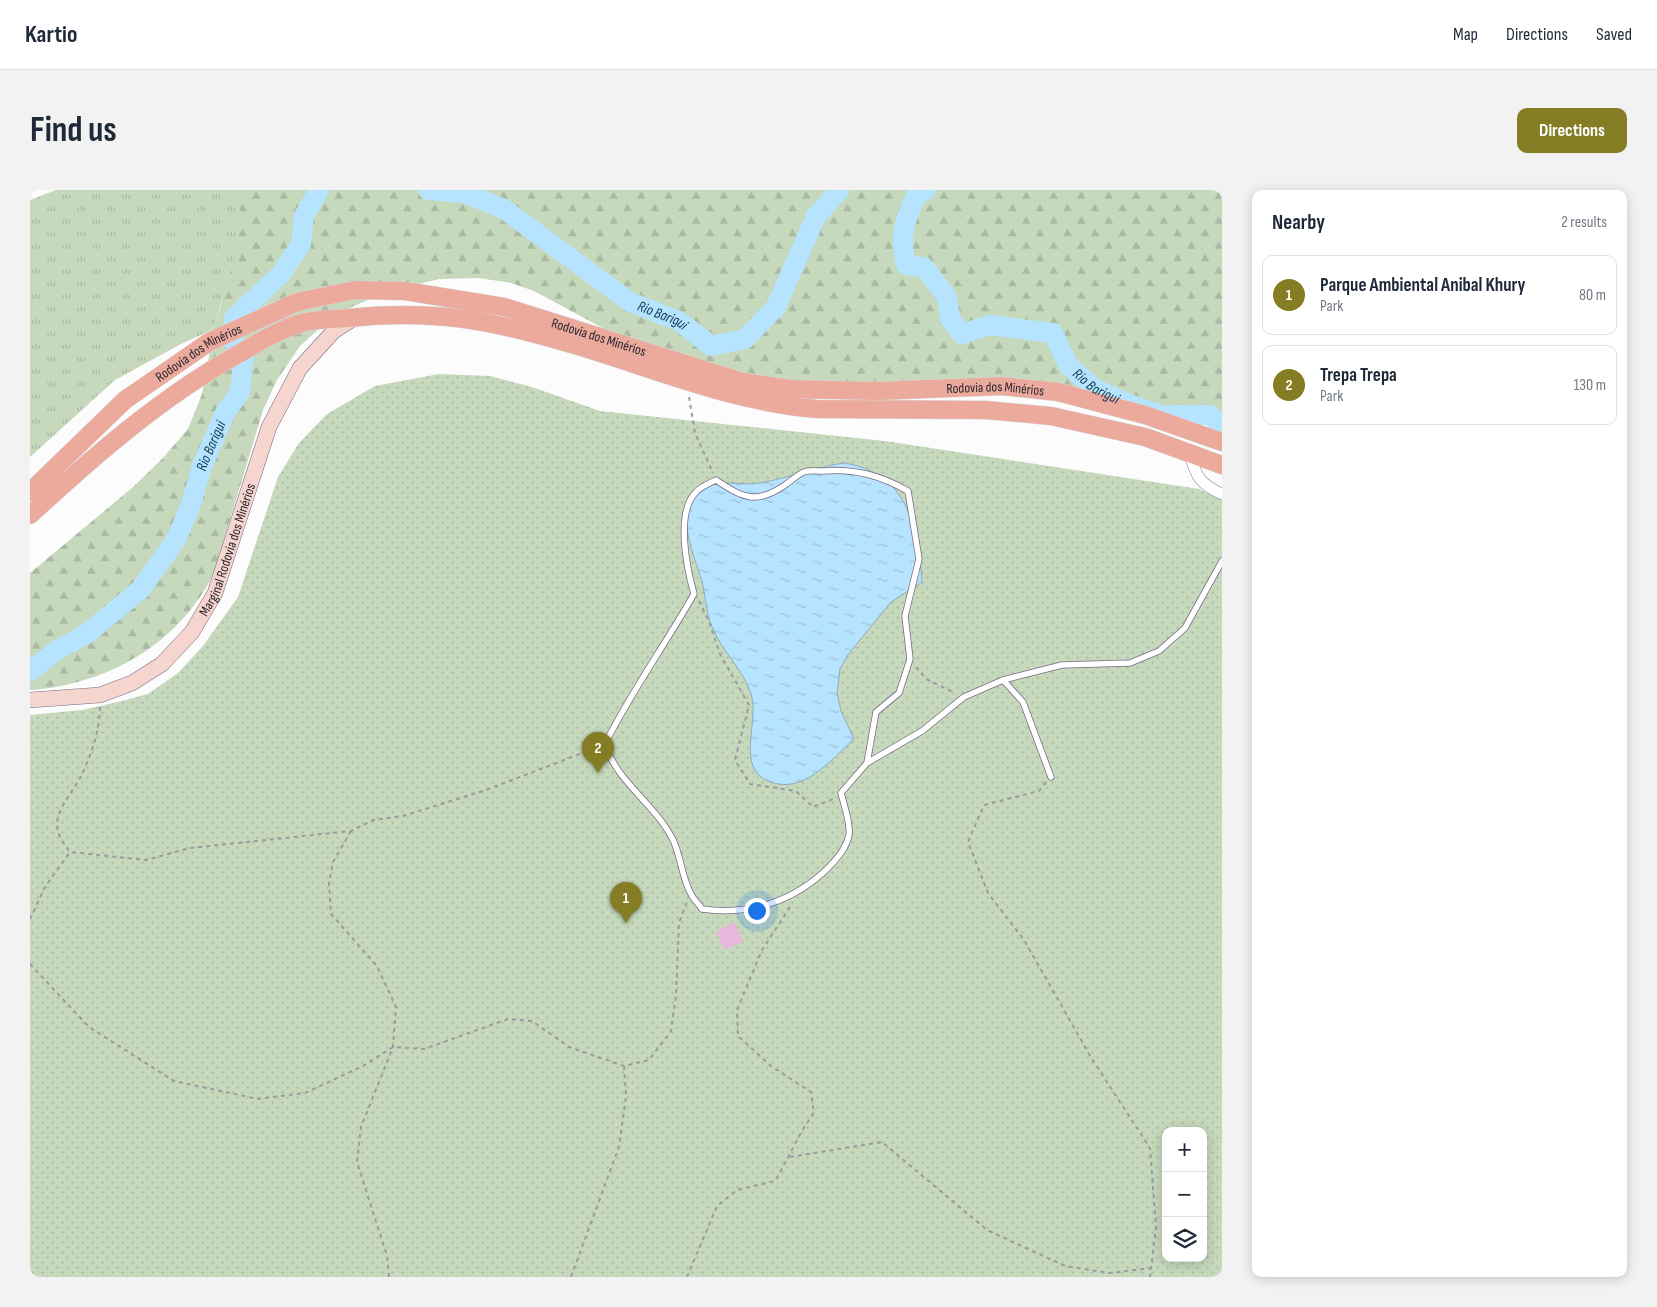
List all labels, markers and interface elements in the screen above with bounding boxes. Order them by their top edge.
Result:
text: Kartio [25,20,77,49]
text: Map [1453,24,1478,45]
text: Directions [1506,24,1568,45]
text: Saved [1596,24,1632,45]
button: Directions [1517,108,1627,153]
text: Find us [30,109,117,152]
text: Nearby [1272,210,1325,235]
text: 2 results [1561,213,1607,232]
text: Parque Ambiental Anibal Khury [1320,274,1525,297]
text: 1 [1286,286,1292,305]
text: 80 m [1579,286,1606,305]
water label: Rio Barigui [635,297,693,335]
text: Park [1320,297,1343,316]
street label: Rodovia dos Minérios [549,314,648,360]
street label: Rodovia dos Minérios [152,320,244,385]
text: Trepa Trepa [1320,364,1397,387]
water label: Rio Barigui [1068,365,1124,409]
text: 2 [1285,376,1293,395]
text: 130 m [1574,376,1606,395]
street label: Rodovia dos Minérios [946,378,1045,399]
text: Park [1320,387,1343,406]
water label: Rio Barigui [192,417,231,473]
street label: Marginal Rodovia dos Minérios [195,481,259,619]
pin: 2 [582,732,614,773]
pin: 1 [610,882,642,923]
your location [744,898,770,924]
map controls [1162,1127,1207,1262]
button: + [1162,1127,1207,1172]
button: − [1162,1172,1207,1217]
button: layers [1162,1217,1207,1262]

